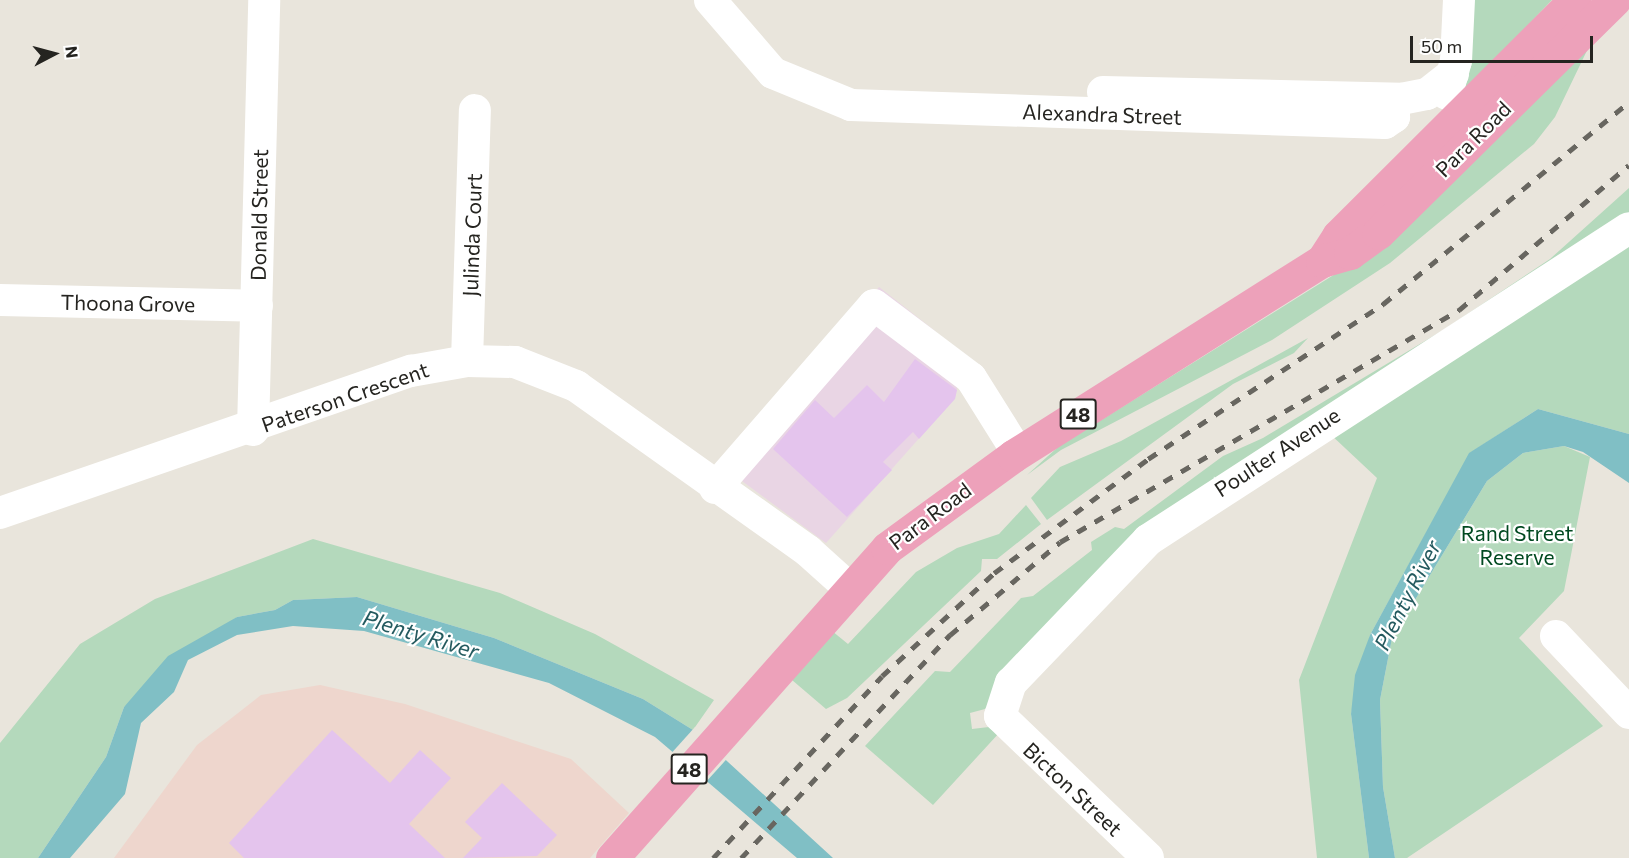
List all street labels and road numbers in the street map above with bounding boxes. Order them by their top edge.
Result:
street label: Para Road [1430,96,1516,182]
street label: Alexandra Street [1022,99,1182,129]
street label: Donald Street [245,149,273,281]
street label: Julinda Court [457,173,487,297]
street label: Thoona Grove [60,289,196,317]
street label: Paterson Crescent [258,357,432,437]
road number: 48 [1058,397,1098,431]
street label: Poulter Avenue [1210,402,1344,502]
street label: Para Road [884,477,976,555]
street label: Bicton Street [1018,737,1128,841]
road number: 48 [670,752,708,786]

